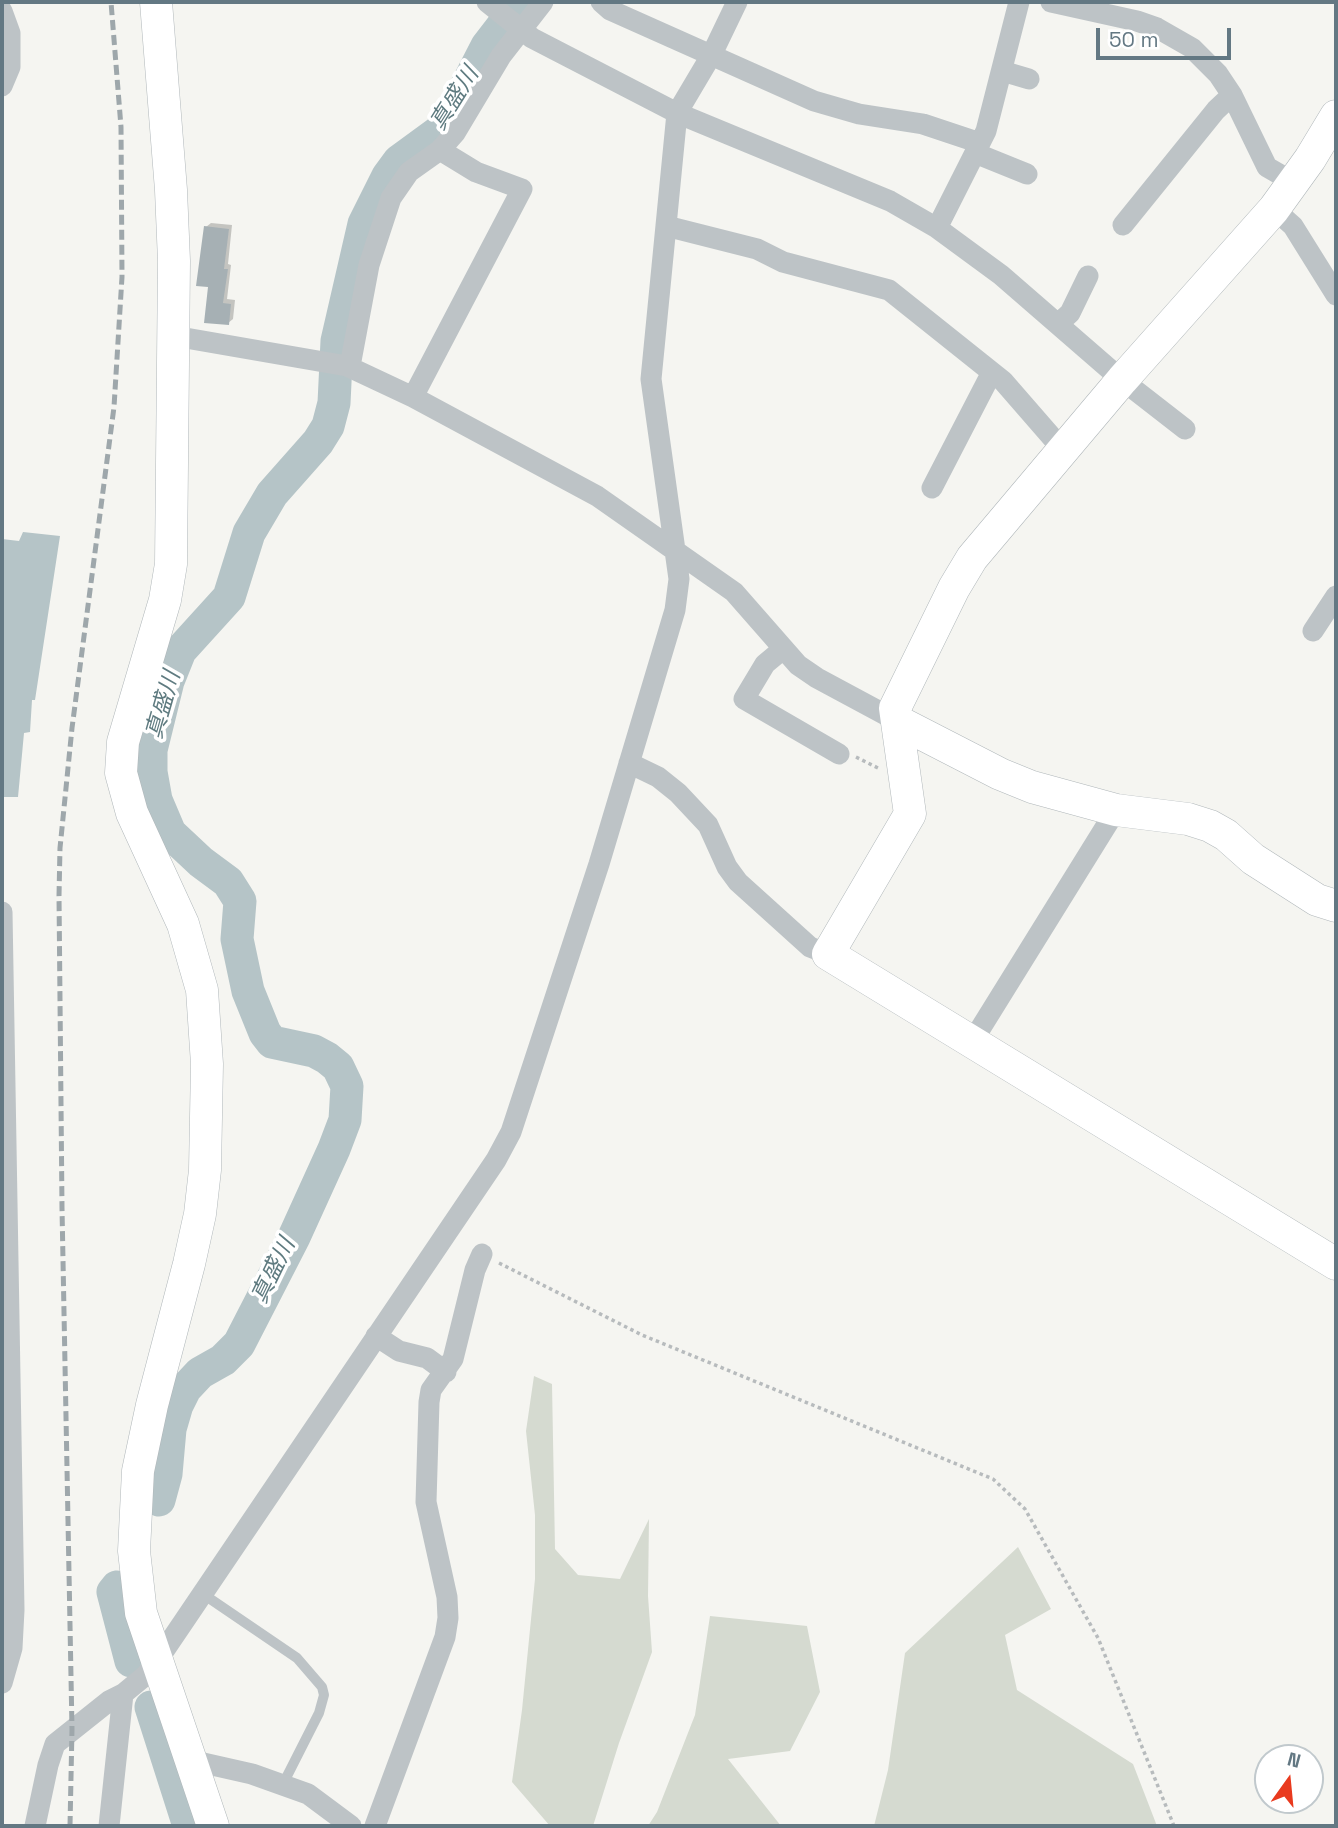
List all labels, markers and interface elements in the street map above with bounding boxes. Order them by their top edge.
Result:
scale bar [1100,14,1235,58]
text: 50 m [1109,26,1159,53]
water label: 真盛川 [425,62,485,136]
water label: 真盛川 [141,668,187,742]
water label: 真盛川 [246,1234,302,1308]
north arrow [1254,1744,1324,1814]
text: N [1285,1746,1303,1774]

